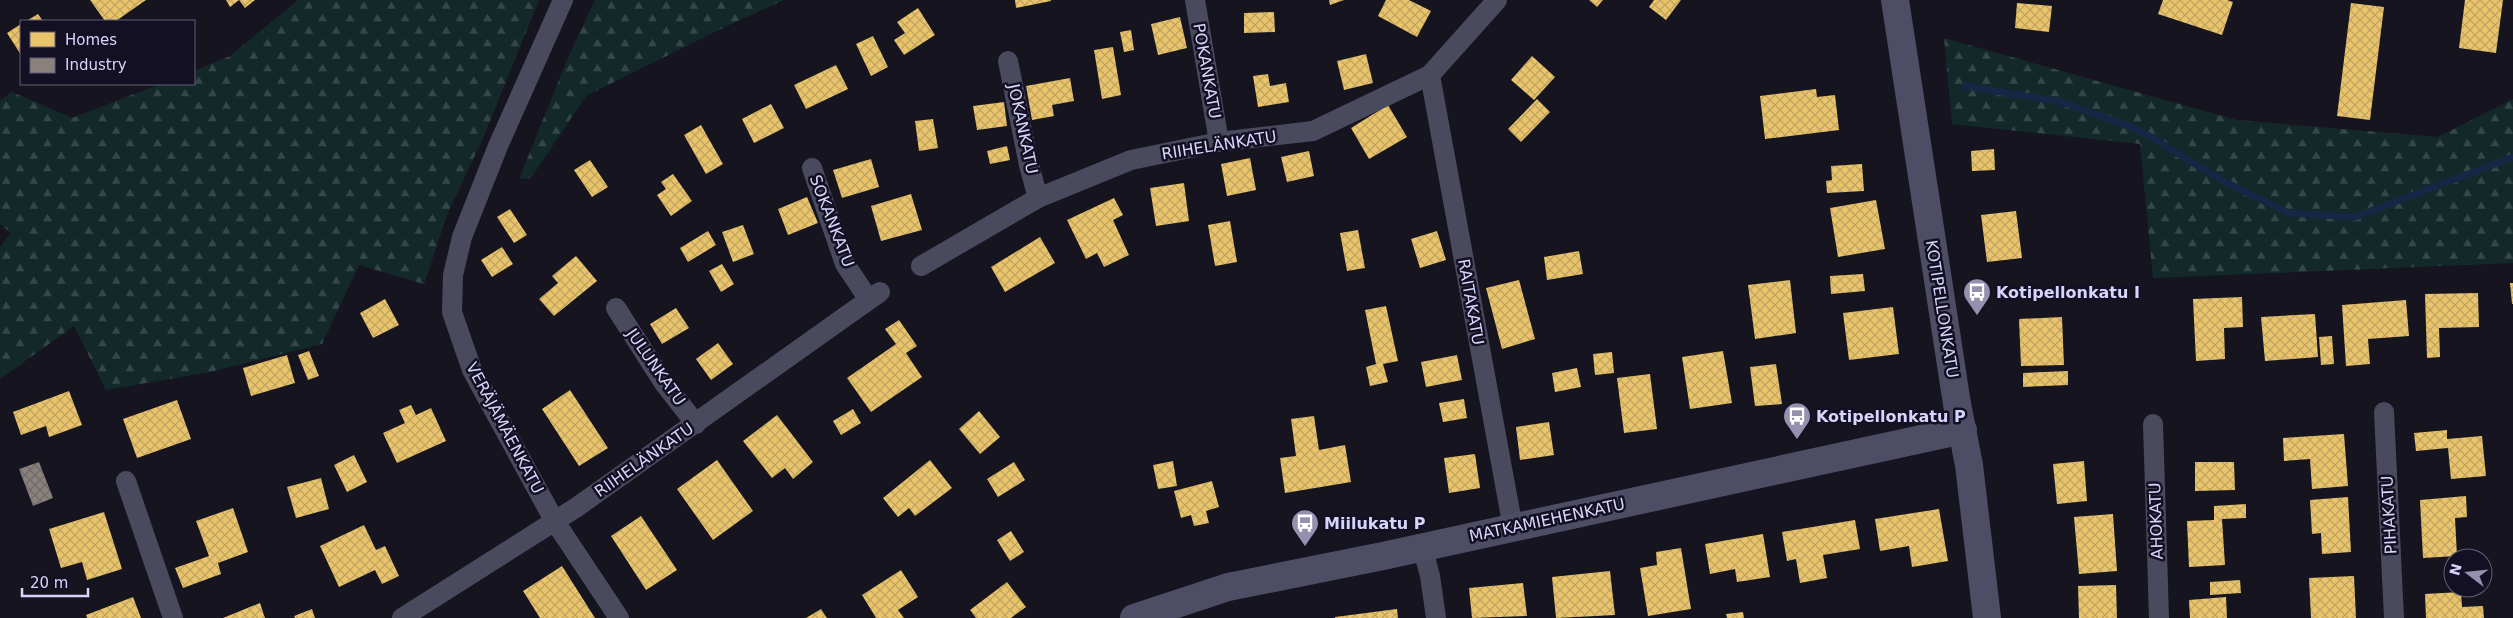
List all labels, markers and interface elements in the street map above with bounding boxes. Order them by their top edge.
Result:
legend [20,20,195,85]
street label: POKANKATU [1189,22,1225,120]
text: Homes [65,31,117,49]
text: Industry [65,56,127,74]
street label: JOKANKATU [1004,81,1042,176]
street label: RIIHELÄNKATU [1160,127,1278,163]
street label: SOKANKATU [806,172,858,270]
street label: KOTIPELLONKATU [1922,239,1962,379]
street label: RAITAKATU [1454,258,1488,346]
bus stop icon: Kotipellonkatu I [1962,277,1992,316]
place label: Kotipellonkatu I [1996,283,2140,302]
street label: JULUNKATU [622,324,689,409]
street label: VERÄJÄMÄENKATU [462,359,548,497]
bus stop icon: Kotipellonkatu P [1782,401,1812,440]
place label: Kotipellonkatu P [1816,407,1966,426]
street label: RIIHELÄNKATU [591,419,697,501]
street label: PIHAKATU [2377,475,2401,555]
street label: AHOKATU [2145,482,2167,560]
street label: MATKAMIEHENKATU [1467,494,1627,546]
bus stop icon: Miilukatu P [1290,508,1320,547]
place label: Miilukatu P [1324,514,1426,533]
north arrow [2443,548,2493,598]
text: N [2446,562,2465,577]
scale bar [22,566,89,598]
text: 20 m [30,574,68,592]

